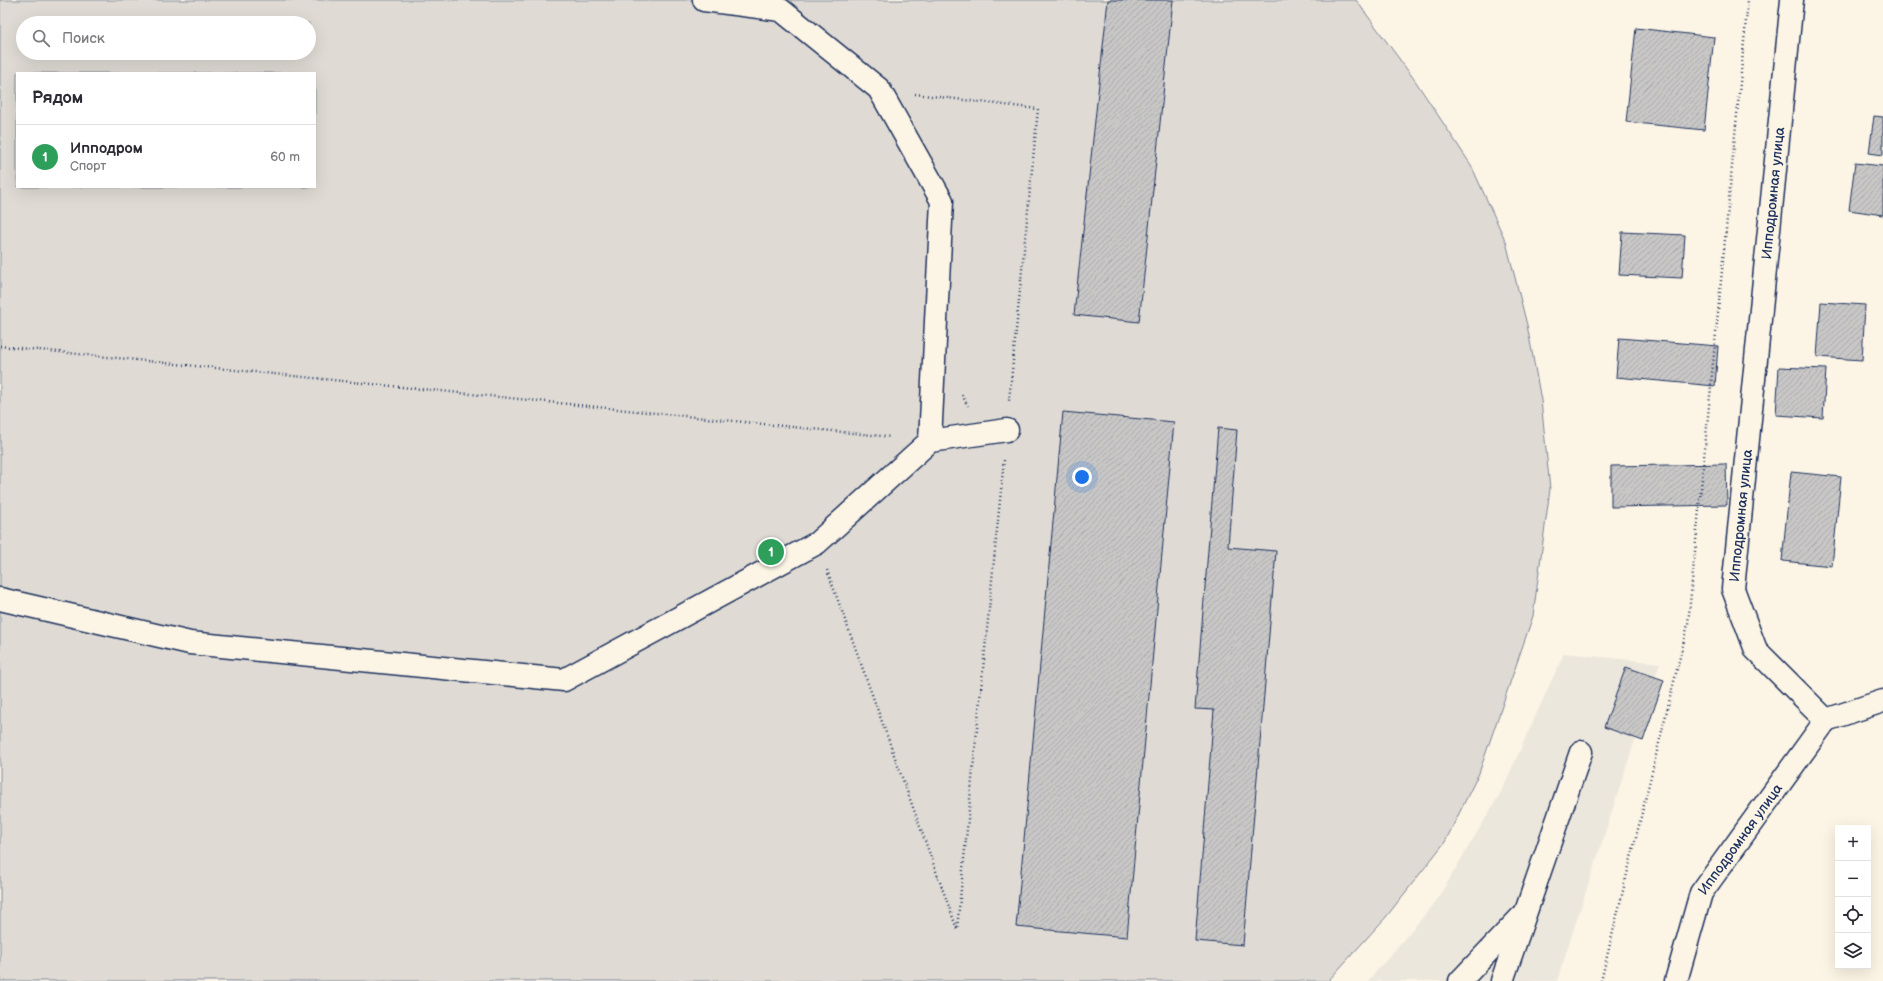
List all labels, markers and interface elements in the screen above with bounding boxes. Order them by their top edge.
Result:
search box [16,16,316,60]
icon: search [30,27,52,49]
text: Поиск [62,29,105,48]
text: Рядом [32,88,83,108]
street label: Ипподромная улица [1758,125,1788,260]
text: Ипподром [70,139,143,158]
text: 1 [42,149,48,165]
text: 60 m [270,149,300,165]
text: Спорт [70,158,106,174]
street label: Ипподромная улица [1726,448,1756,583]
your location [1072,467,1092,487]
pin: 1 [758,537,784,567]
street label: Ипподромная улица [1695,780,1787,898]
map controls [1835,825,1871,969]
button: + [1835,825,1871,861]
button: − [1835,861,1871,897]
button: locate [1835,897,1871,933]
button: layers [1835,933,1871,969]

